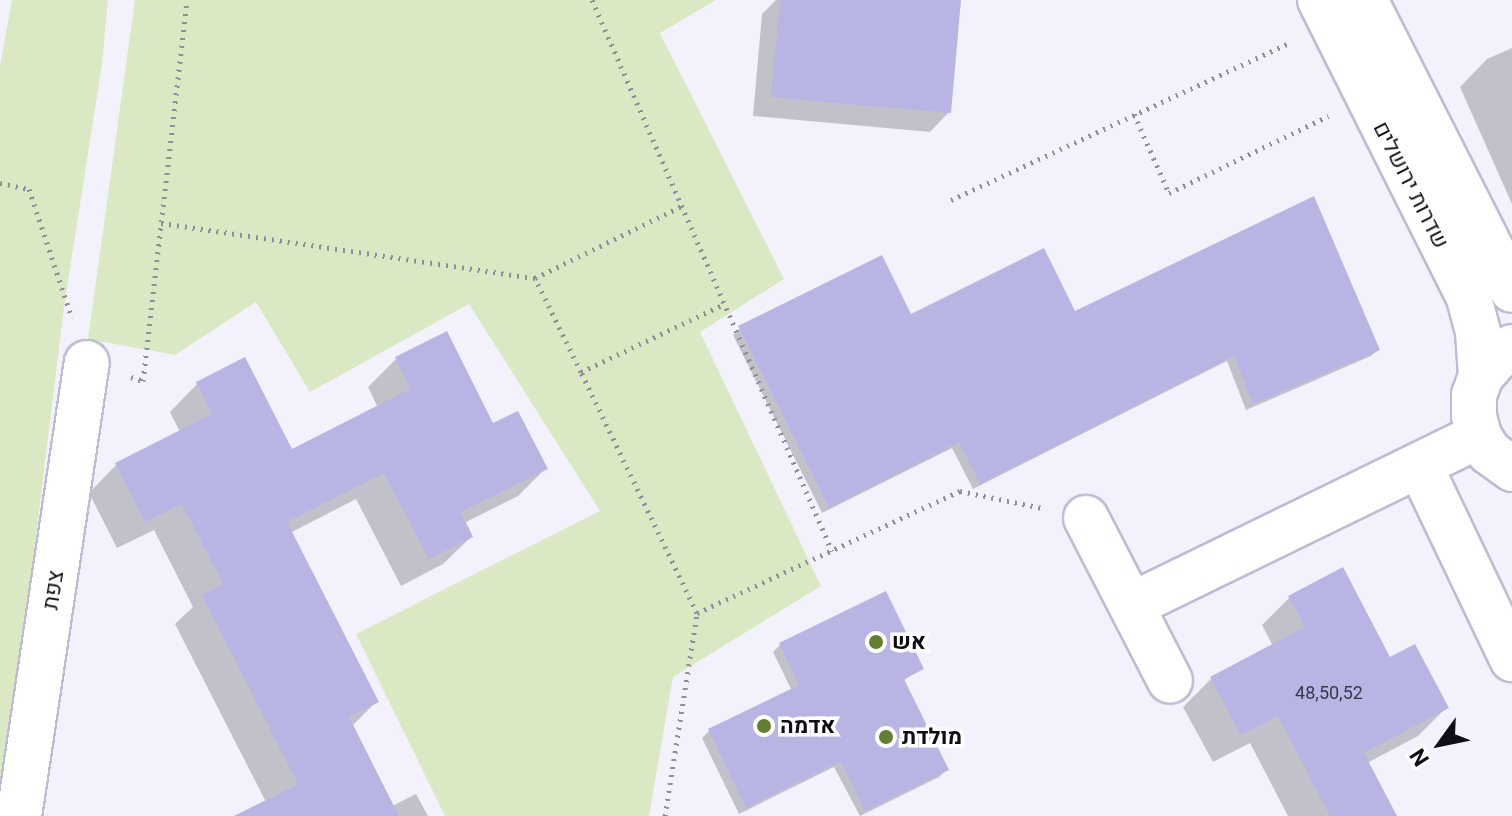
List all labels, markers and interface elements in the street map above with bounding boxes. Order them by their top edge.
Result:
street label: שדרות ירושלים [1368,117,1454,253]
street label: צפת [37,568,69,612]
place label: אש [892,629,926,655]
marker: אש [867,633,885,651]
house number: 48,50,52 [1295,682,1363,704]
north arrow [1400,704,1480,784]
place label: אדמה [780,713,835,739]
marker: אדמה [755,717,773,735]
place label: מולדת [902,724,962,750]
marker: מולדת [877,728,895,746]
text: N [1405,744,1434,771]

